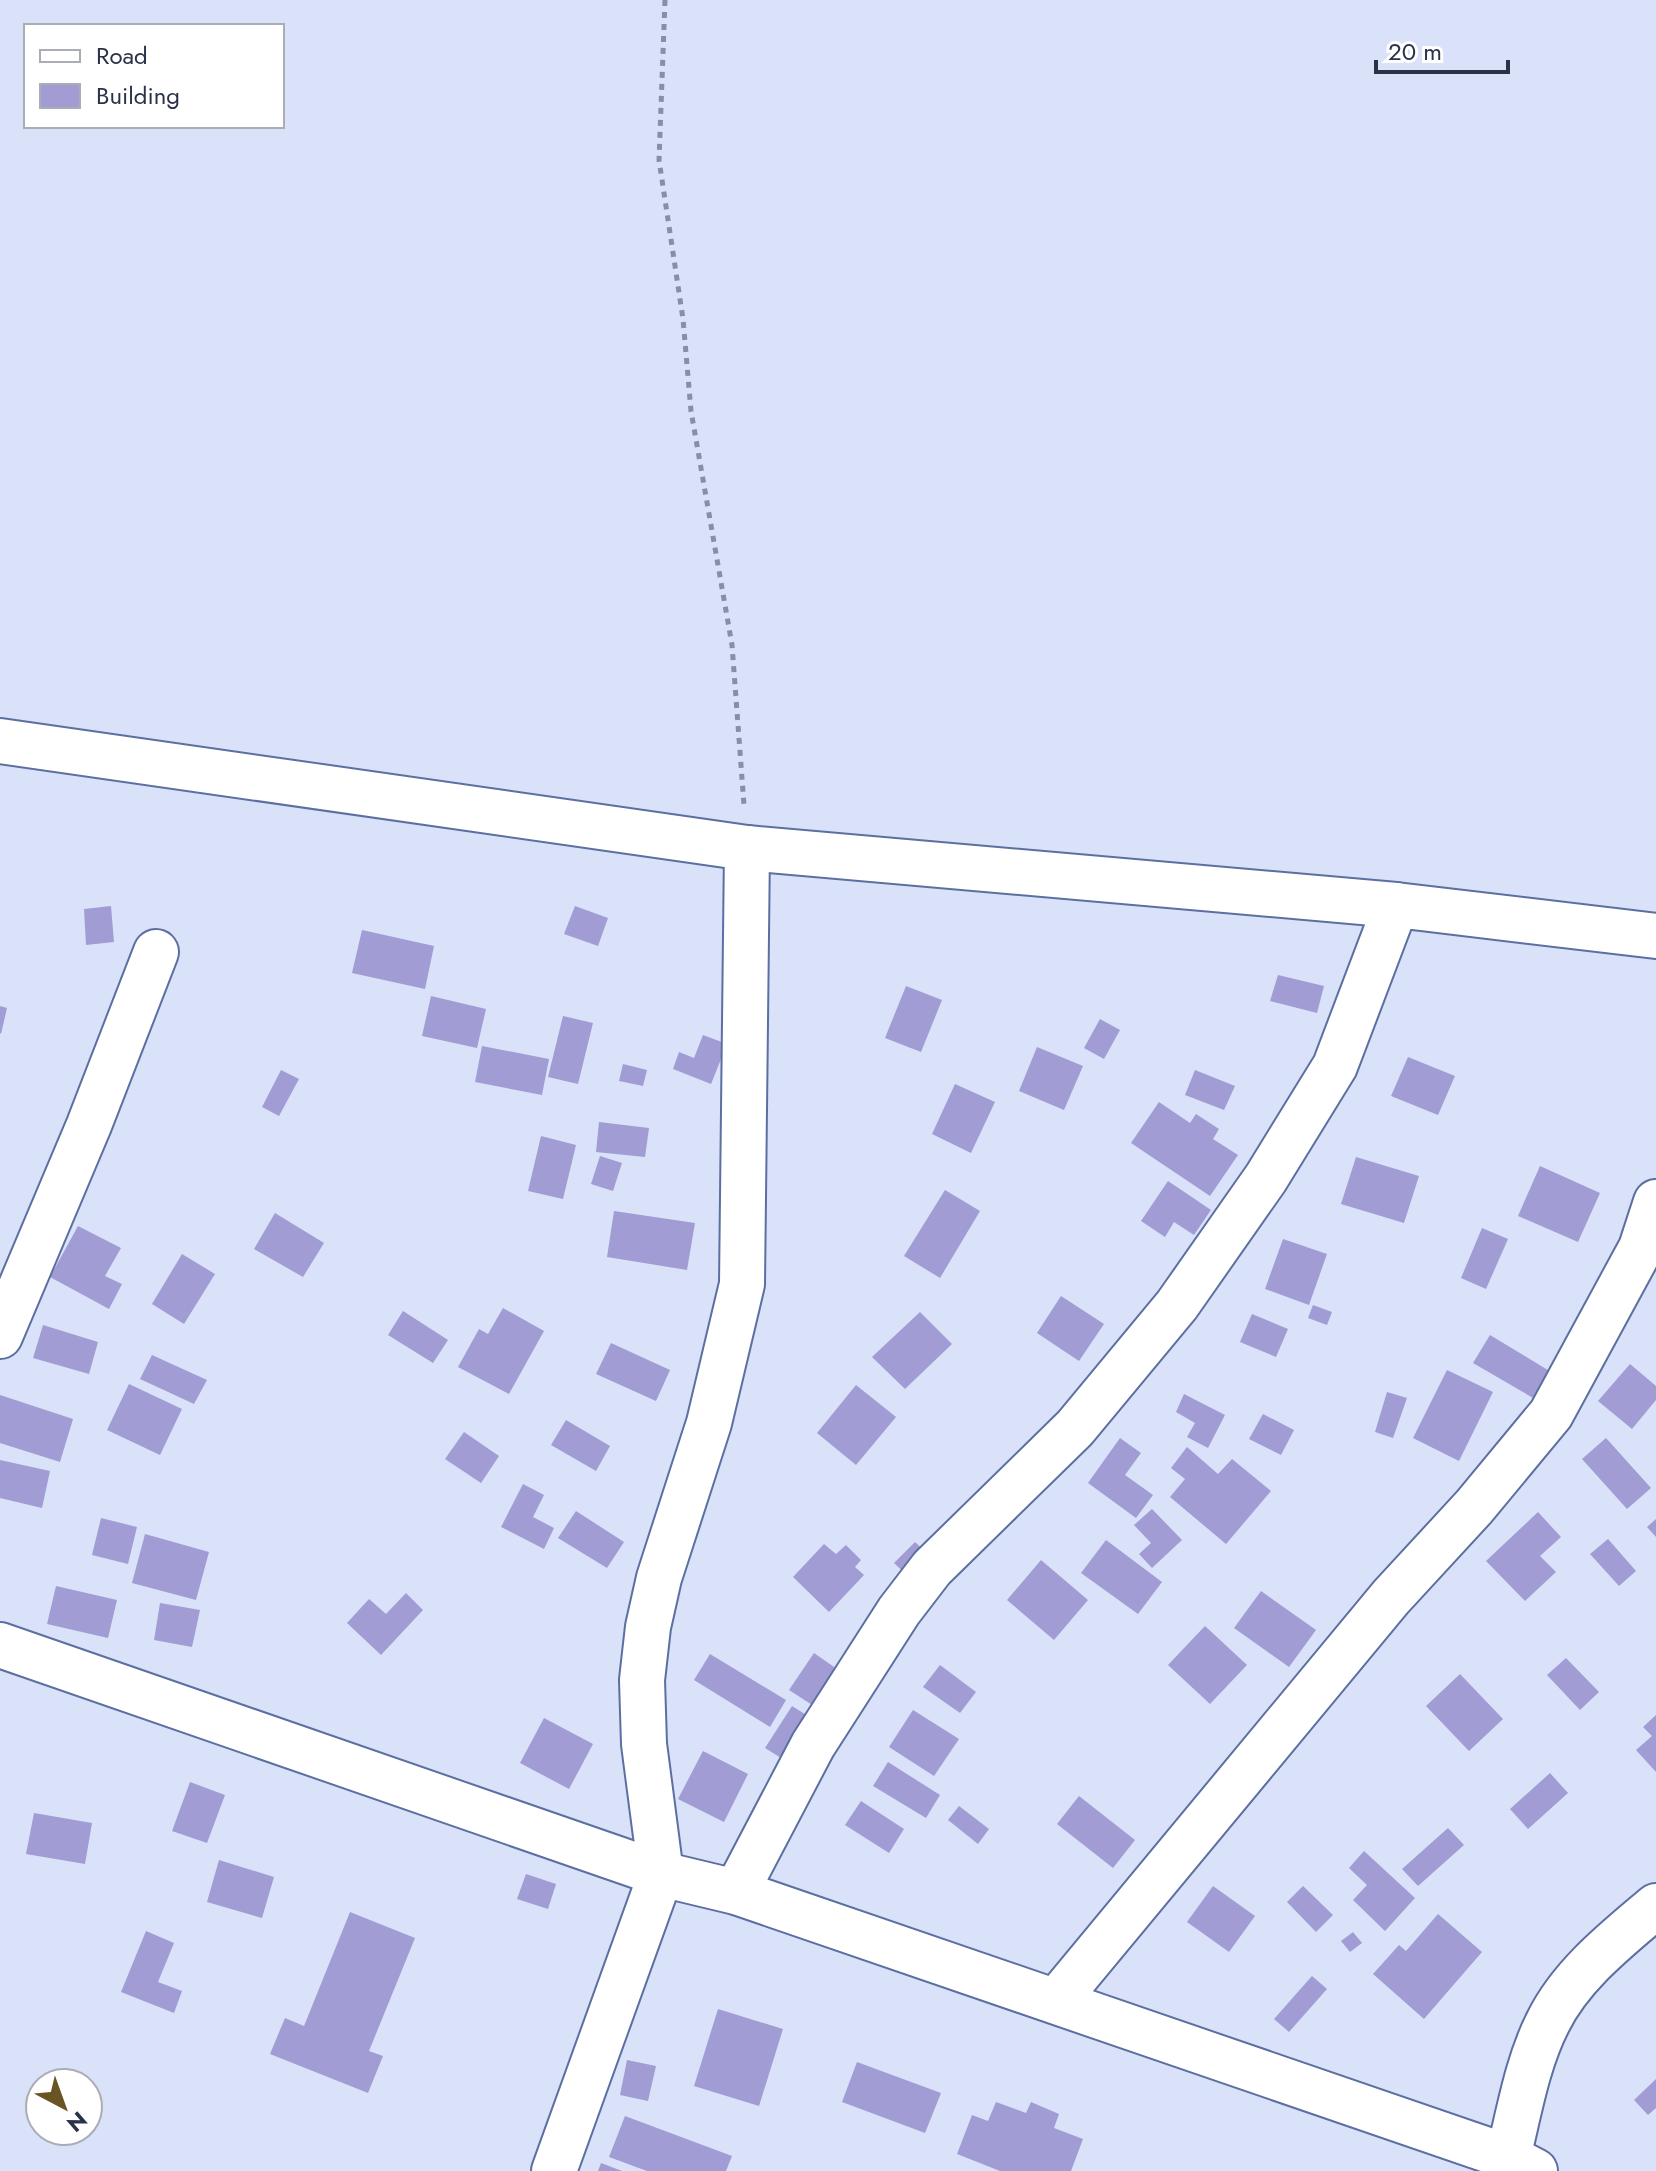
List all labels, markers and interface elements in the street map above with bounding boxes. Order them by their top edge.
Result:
legend [24,24,284,128]
scale bar [1376,24,1508,74]
text: 20 m [1388,34,1442,69]
text: Road [96,38,148,73]
text: Building [96,78,180,113]
north arrow [24,2067,104,2147]
text: N [60,2104,94,2140]

